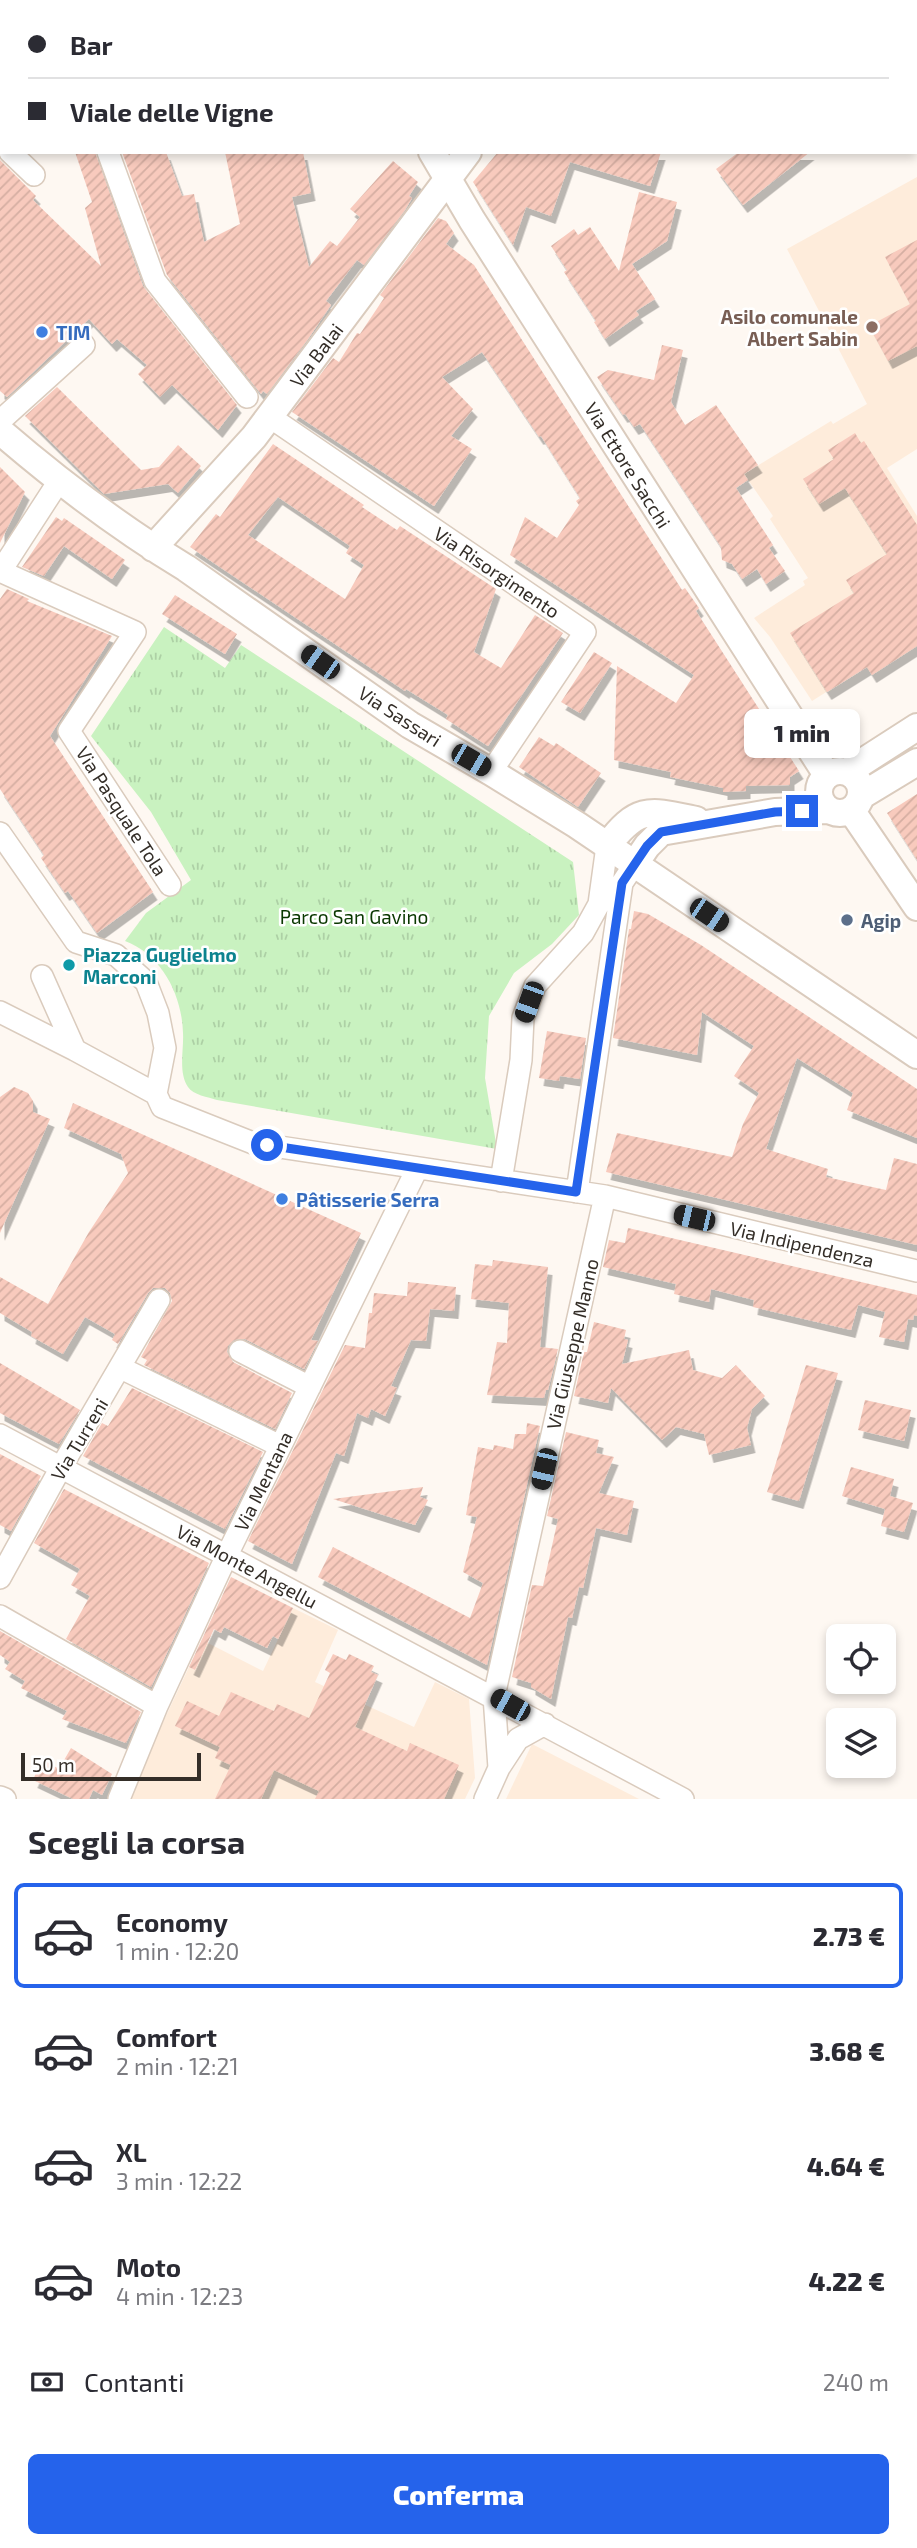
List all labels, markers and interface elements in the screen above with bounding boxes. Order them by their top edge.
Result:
text: Bar [70,29,113,60]
text: Viale delle Vigne [70,96,274,127]
place label: Asilo comunale Albert Sabin [721,305,858,350]
street label: Via Balai [285,319,347,391]
marker: Asilo comunale Albert Sabin [864,319,880,335]
place label: TIM [56,321,90,344]
marker: TIM [34,324,50,340]
street label: Via Ettore Sacchi [580,398,676,532]
street label: Via Risorgimento [430,521,564,623]
car [297,641,344,683]
street label: Via Sassari [354,681,446,751]
callout: 1 min [744,710,860,758]
text: 1 min [774,719,830,747]
car [448,740,495,780]
street label: Via Pasquale Tola [72,742,172,880]
route end [786,795,818,827]
car [686,895,733,935]
park label: Parco San Gavino [280,905,428,928]
place label: Agip [861,909,901,932]
marker: Agip [839,912,855,928]
place label: Piazza Guglielmo Marconi [83,943,237,988]
marker: Piazza Guglielmo Marconi [61,957,77,973]
car [512,979,547,1025]
route start [251,1129,283,1161]
place label: Pâtisserie Serra [296,1188,439,1211]
marker: Pâtisserie Serra [274,1191,290,1207]
car [672,1203,717,1233]
street label: Via Indipendenza [728,1216,876,1272]
street label: Via Giuseppe Manno [541,1256,603,1432]
street label: Via Turreni [46,1394,112,1484]
street label: Via Mentana [229,1427,297,1535]
car [530,1446,559,1492]
street label: Via Monte Angellu [173,1519,321,1613]
map controls [826,1624,896,1778]
button: locate [826,1624,896,1694]
car [487,1686,534,1724]
button: layers [826,1708,896,1778]
scale bar [21,1750,201,1782]
text: 50 m [32,1753,75,1776]
text: Scegli la corsa [28,1822,245,1860]
icon: car [32,1904,95,1967]
text: Economy [116,1906,228,1937]
text: 2.73 € [813,1920,885,1951]
text: 1 min · 12:20 [116,1937,240,1965]
icon: car [32,2019,95,2082]
text: Comfort [116,2021,217,2052]
text: 3.68 € [809,2035,885,2066]
text: 2 min · 12:21 [116,2052,239,2080]
icon: car [32,2134,95,2197]
text: XL [116,2136,147,2167]
text: 4.64 € [807,2150,885,2181]
text: 3 min · 12:22 [116,2167,242,2195]
icon: car [32,2249,95,2312]
text: Moto [116,2251,181,2282]
text: 4.22 € [809,2265,885,2296]
text: 4 min · 12:23 [116,2282,243,2310]
icon: cash [28,2363,66,2401]
text: Contanti [84,2366,184,2397]
text: 240 m [823,2368,889,2396]
button: Conferma [28,2454,889,2534]

